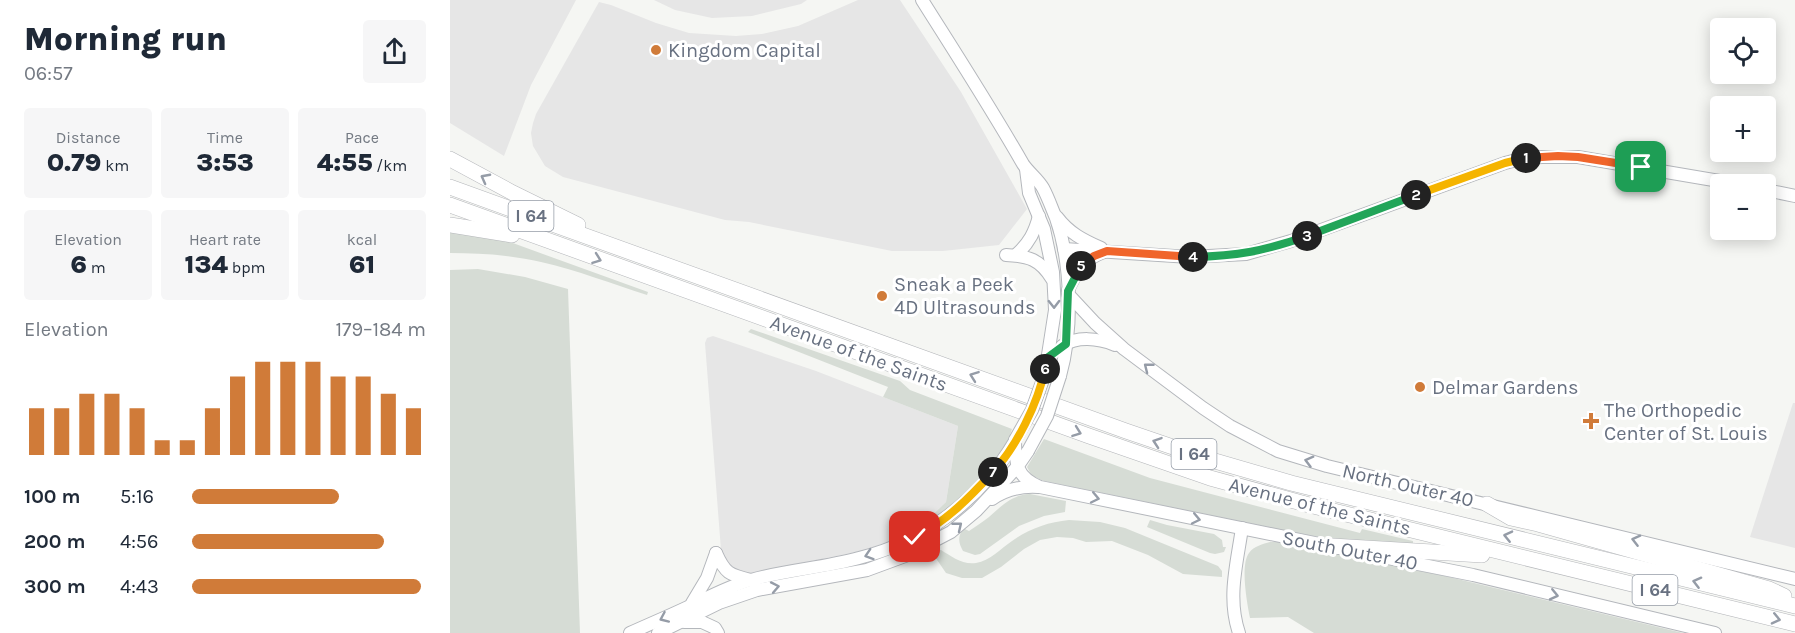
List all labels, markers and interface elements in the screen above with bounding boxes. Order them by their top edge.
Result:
map controls [1710,18,1776,240]
button: locate [1710,18,1776,84]
text: Morning run [24,20,227,58]
button: share [363,20,426,83]
place label: Kingdom Capital [668,39,821,62]
marker: Kingdom Capital [649,43,663,57]
text: 06:57 [24,62,73,85]
button: + [1710,96,1776,162]
text: Distance [56,128,120,147]
text: Time [207,128,243,147]
text: Pace [345,128,379,147]
pin [1615,141,1666,192]
pin: 1 [1511,143,1541,173]
text: 0.79 [47,147,101,178]
text: 3:53 [196,147,254,178]
text: 4:55 [317,147,373,178]
text: 1 [1523,148,1529,167]
icon: arrive [1624,150,1657,183]
text: km [101,156,129,175]
text: /km [373,156,407,175]
one-way arrow [481,174,492,185]
button: − [1710,174,1776,240]
pin: 2 [1401,180,1431,210]
text: 2 [1411,185,1421,204]
road number: I 64 [508,201,554,231]
pin: 3 [1292,221,1322,251]
text: 3 [1302,226,1312,245]
text: Elevation [54,230,122,249]
text: Heart rate [189,230,261,249]
text: kcal [347,230,377,249]
pin: 4 [1178,242,1208,272]
text: 4 [1188,247,1198,266]
text: 6 [70,249,87,280]
text: 134 [184,249,228,280]
text: 61 [349,249,375,280]
one-way arrow [591,251,602,264]
pin: 5 [1066,251,1096,281]
text: 5 [1076,256,1086,275]
text: m [87,258,106,277]
text: bpm [228,258,266,277]
place label: Sneak a Peek 4D Ultrasounds [894,273,1036,319]
marker: Sneak a Peek 4D Ultrasounds [875,289,889,303]
one-way arrow [1048,300,1060,309]
street label: Avenue of the Saints [767,311,951,396]
text: Elevation [24,318,109,341]
text: 179–184 m [335,318,426,341]
pin: 6 [1030,354,1060,384]
text: 6 [1040,359,1050,378]
one-way arrow [1144,363,1155,374]
one-way arrow [969,371,980,384]
place label: Delmar Gardens [1432,376,1579,399]
marker: Delmar Gardens [1413,380,1427,394]
place label: The Orthopedic Center of St. Louis [1604,399,1768,445]
marker: The Orthopedic Center of St. Louis [1582,412,1600,430]
one-way arrow [1071,424,1082,437]
one-way arrow [1153,437,1163,449]
road number: I 64 [1172,439,1216,469]
one-way arrow [1304,456,1315,468]
pin: 7 [978,457,1008,487]
street label: North Outer 40 [1340,459,1476,512]
text: 7 [989,462,997,481]
street label: Avenue of the Saints [1226,473,1413,540]
text: 100 m [24,485,80,508]
text: 5:16 [120,485,154,508]
one-way arrow [1090,491,1100,504]
pin [889,511,940,562]
one-way arrow [1190,512,1200,525]
icon: check [898,520,931,553]
one-way arrow [951,522,962,533]
street label: South Outer 40 [1280,526,1419,575]
text: 200 m [24,530,85,553]
text: 4:56 [120,530,159,553]
one-way arrow [1503,530,1513,543]
one-way arrow [1631,534,1641,547]
one-way arrow [864,548,875,560]
text: 300 m [24,575,86,598]
text: 4:43 [120,575,159,598]
road number: I 64 [1632,575,1678,605]
one-way arrow [1693,577,1703,590]
one-way arrow [770,581,780,594]
one-way arrow [1549,587,1559,600]
one-way arrow [659,610,670,622]
one-way arrow [1771,612,1781,625]

